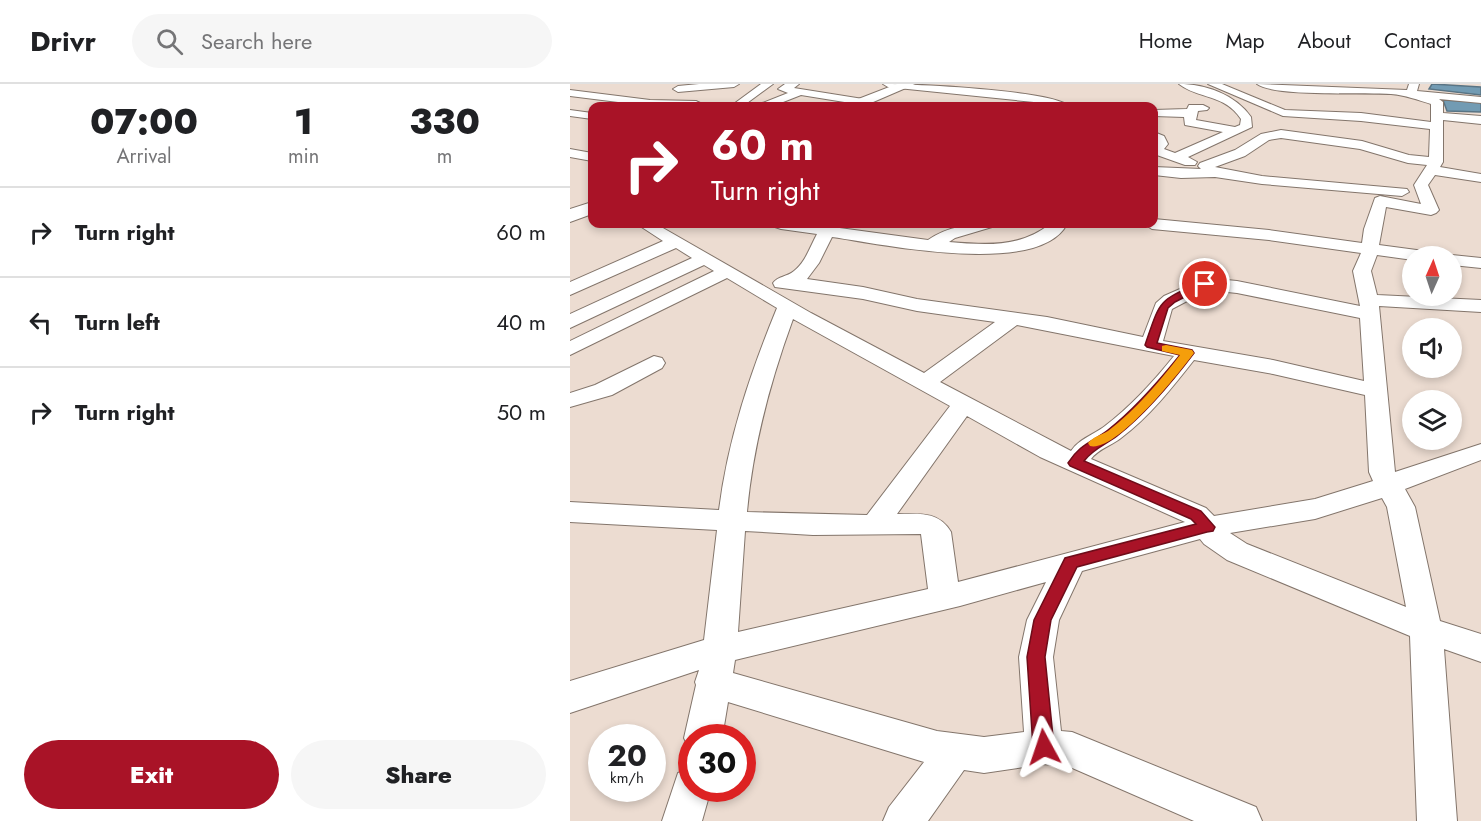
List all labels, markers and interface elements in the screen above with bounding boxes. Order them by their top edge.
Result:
search box [132,14,552,68]
text: Drivr [30,21,96,62]
icon: search [153,25,186,58]
text: Search here [201,25,312,57]
text: Home [1139,26,1192,56]
text: Map [1225,26,1265,56]
text: About [1298,26,1351,56]
text: Contact [1384,26,1451,56]
text: 07:00 [90,95,198,147]
text: 1 [294,95,313,147]
text: 330 [409,95,480,147]
text: 60 m [711,115,814,176]
icon: right [612,126,690,204]
text: Arrival [116,142,172,171]
text: min [288,142,319,171]
text: m [437,142,452,171]
text: Turn right [711,171,819,210]
icon: right [24,216,57,249]
text: Turn right [75,216,175,248]
text: 60 m [496,216,546,248]
north arrow [1402,246,1462,306]
map controls [1402,246,1462,450]
pin [1179,258,1230,309]
icon: arrive [1188,267,1221,300]
icon: left [24,306,57,339]
text: Turn left [75,306,160,338]
text: 40 m [496,306,546,338]
button: sound [1402,318,1462,378]
button: layers [1402,390,1462,450]
icon: right [24,396,57,429]
text: Turn right [75,396,175,428]
text: 50 m [497,396,546,428]
position arrow [1012,715,1076,779]
speed limit sign: 30 [678,724,756,802]
text: 20 [607,734,647,777]
button: Exit [24,740,279,809]
button: Share [291,740,546,809]
text: km/h [610,767,644,789]

